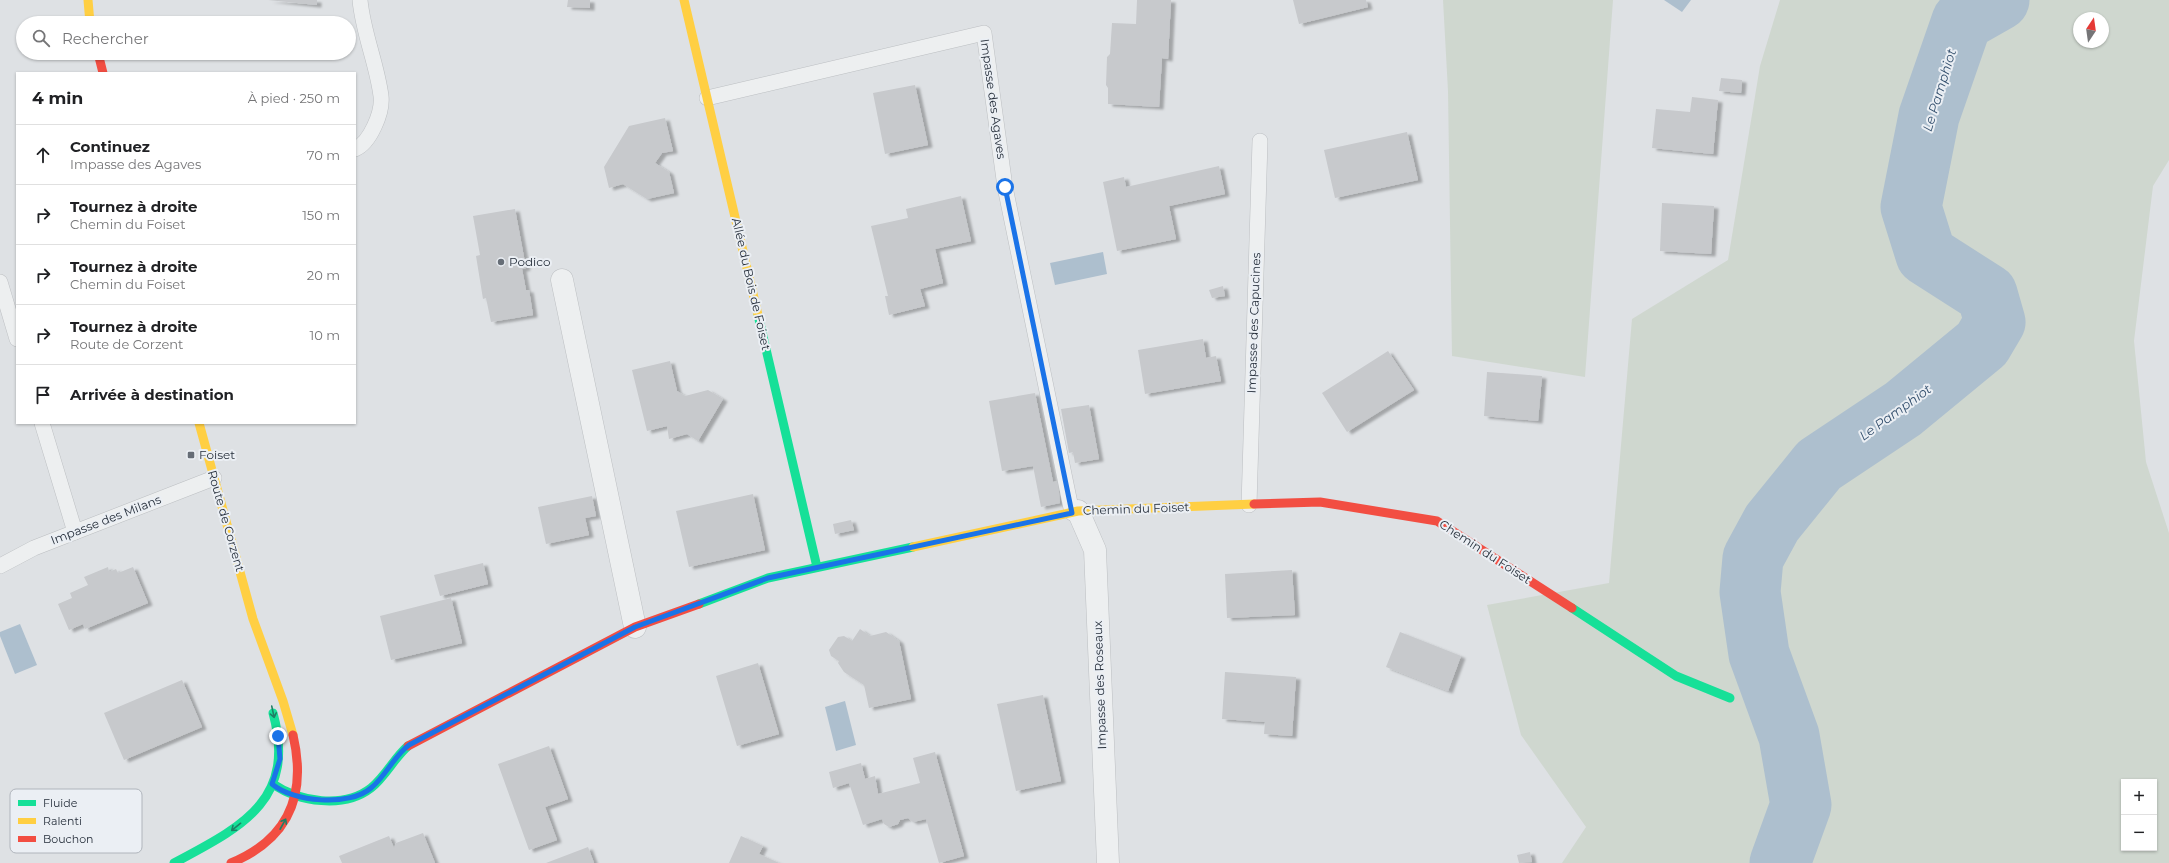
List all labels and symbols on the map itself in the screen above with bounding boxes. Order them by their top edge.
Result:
north arrow [2073,12,2109,48]
street label: Impasse des Agaves [978,38,1009,160]
water label: Le Pamphiot [1919,46,1959,133]
route start [996,178,1014,196]
street label: Allée du Bois de Foiset [729,216,774,352]
street label: Impasse des Capucines [1244,252,1263,394]
place label: Podico [509,254,551,269]
marker: Podico [496,257,506,267]
water label: Le Pamphiot [1856,380,1935,443]
place label: Foiset [199,447,235,462]
marker: Foiset [186,450,196,460]
street label: Route de Corzent [205,468,248,573]
street label: Impasse des Milans [49,492,163,547]
street label: Chemin du Foiset [1082,499,1190,518]
street label: Chemin du Foiset [1437,516,1534,587]
street label: Impasse des Roseaux [1090,620,1109,750]
one-way arrow [270,706,278,719]
route end [269,727,287,745]
legend [10,789,142,853]
text: Fluide [43,796,78,810]
text: Ralenti [43,814,82,828]
one-way arrow [280,818,288,830]
one-way arrow [231,822,242,831]
text: Bouchon [43,832,93,846]

